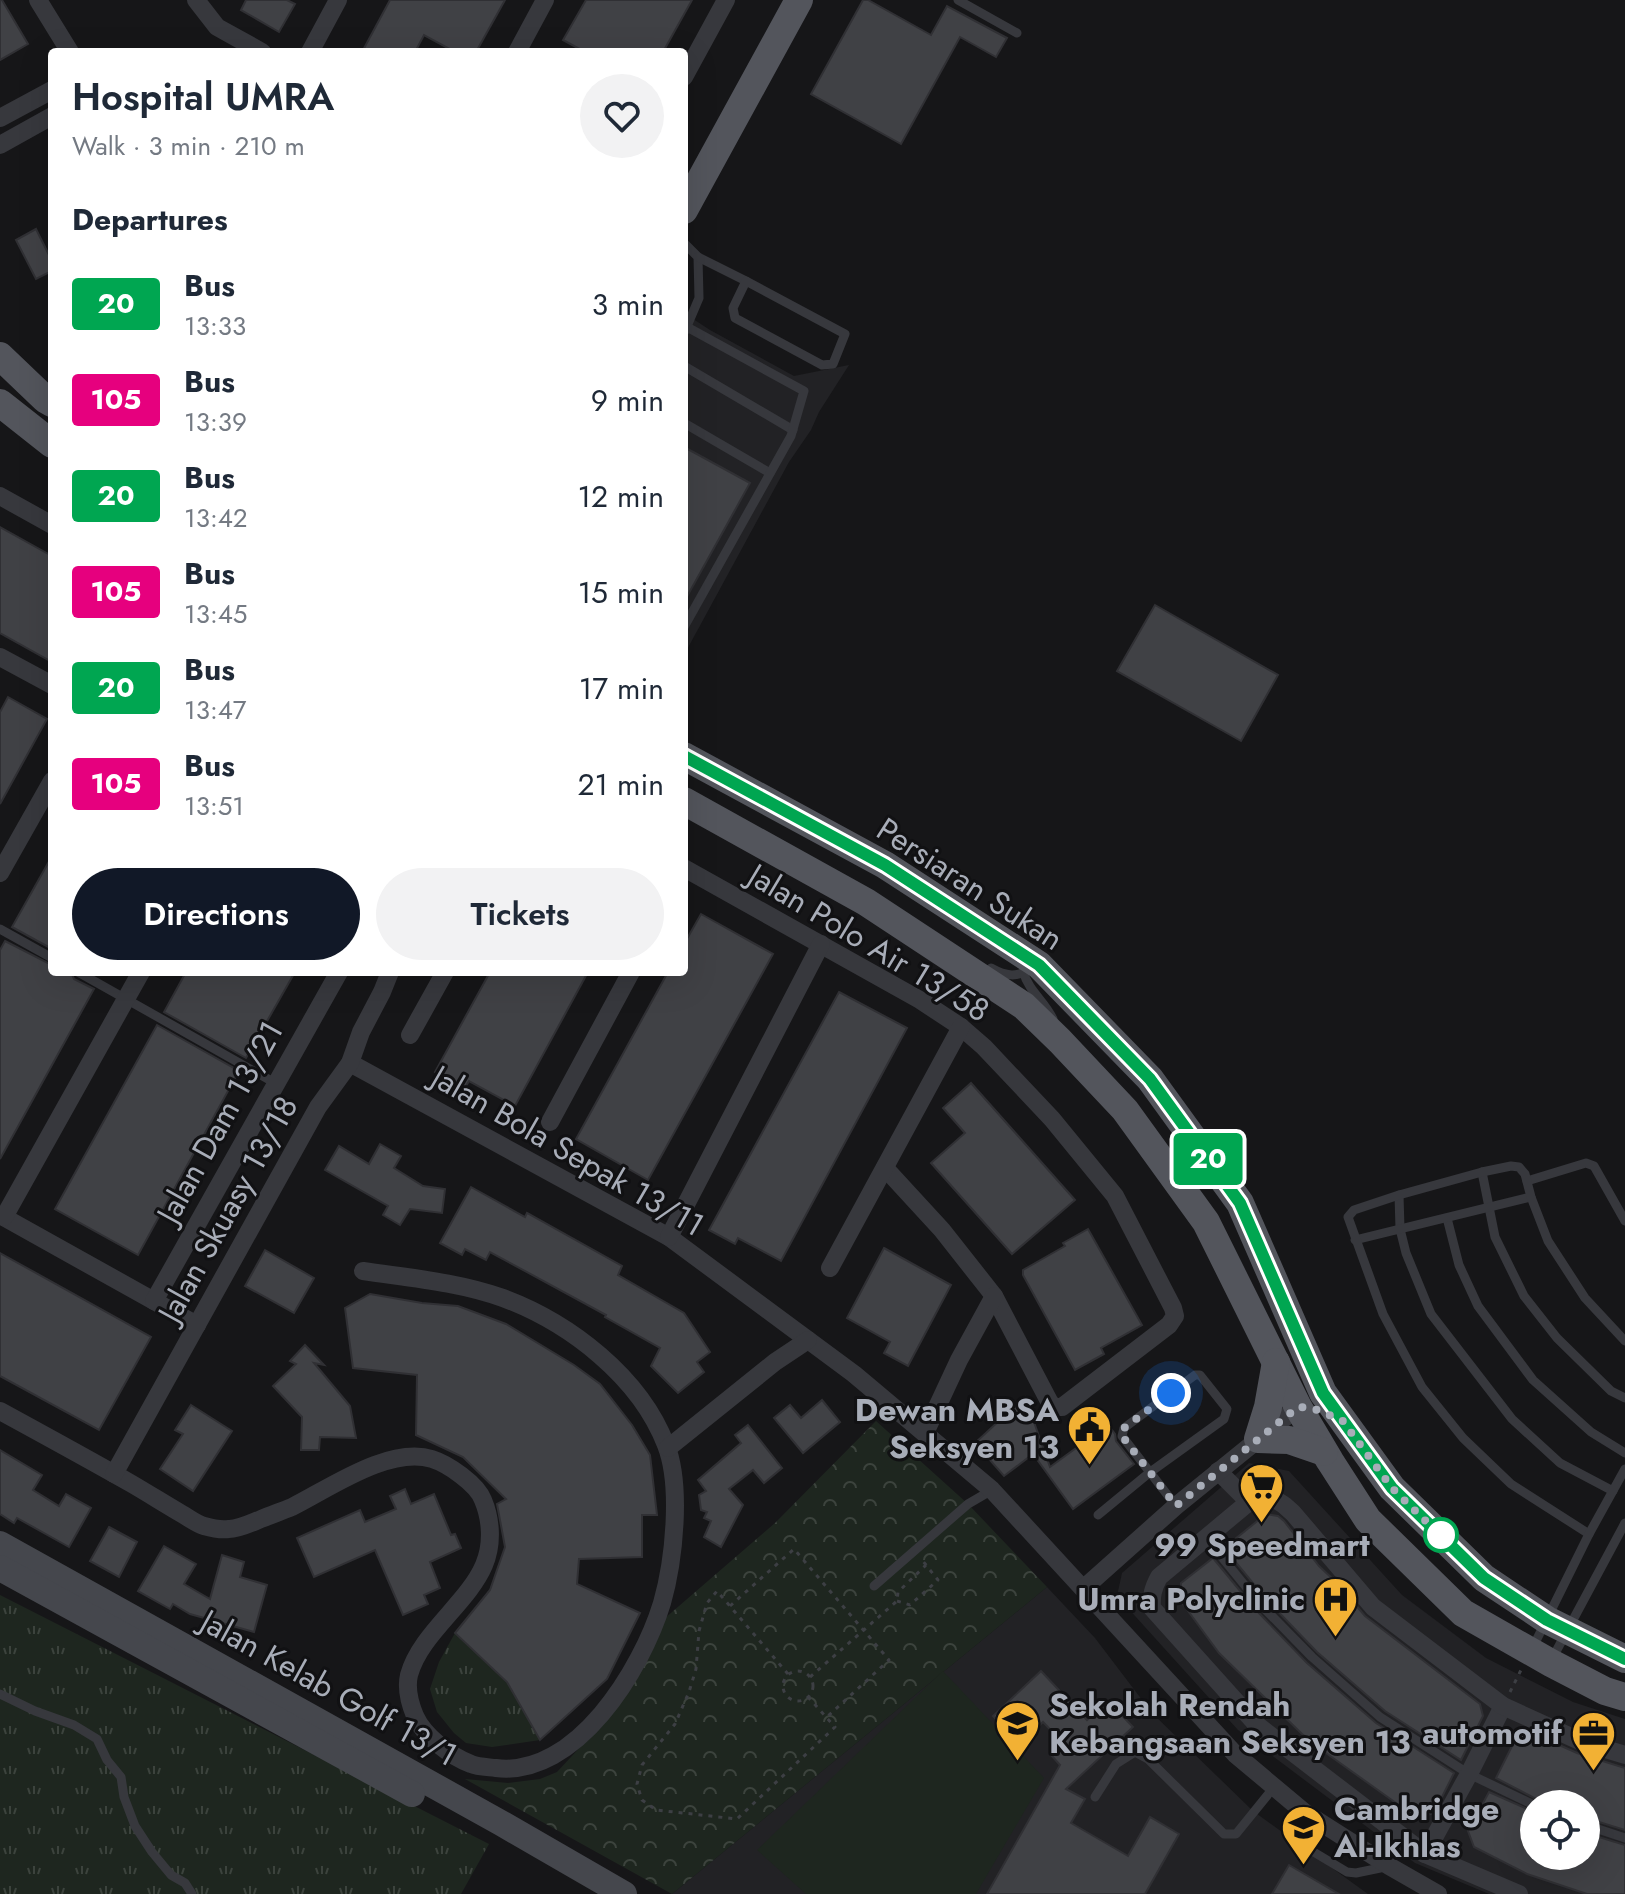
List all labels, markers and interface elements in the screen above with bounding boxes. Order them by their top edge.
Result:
text: Hospital UMRA [72,69,334,124]
button: heart [580,74,664,158]
text: Walk · 3 min · 210 m [72,127,305,165]
text: Departures [72,198,228,241]
text: Bus [184,264,235,307]
text: 20 [98,283,134,324]
text: 3 min [592,283,664,326]
text: 13:33 [184,307,246,345]
text: Bus [184,360,235,403]
text: 105 [91,379,141,420]
text: 9 min [591,379,664,422]
text: 13:39 [184,403,247,441]
text: Bus [184,456,235,499]
text: 20 [98,475,134,516]
text: 12 min [577,475,664,518]
text: 13:42 [184,499,248,537]
text: Bus [184,552,235,595]
text: 105 [91,571,141,612]
text: 15 min [578,571,664,614]
text: 13:45 [184,595,248,633]
text: Bus [184,648,235,691]
text: 20 [98,667,134,708]
text: 17 min [579,667,664,710]
text: 13:47 [184,691,247,729]
text: Bus [184,744,235,787]
text: 105 [91,763,141,804]
text: 21 min [577,763,664,806]
text: 13:51 [184,787,244,825]
street label: Persiaran Sukan [868,806,1072,962]
street label: Jalan Polo Air 13/58 [736,851,998,1033]
button: Directions [72,868,360,960]
button: Tickets [376,868,664,960]
street label: Jalan Dam 13/21 [144,1013,295,1235]
street label: Jalan Bola Sepak 13/11 [420,1052,713,1248]
street label: Jalan Skuasy 13/18 [145,1088,309,1334]
line badge: 20 [1172,1133,1244,1185]
text: 20 [1190,1138,1226,1179]
your location [1151,1373,1191,1413]
place label: Dewan MBSA Seksyen 13 [855,1387,1059,1470]
public building icon: Dewan MBSA Seksyen 13 [1066,1404,1114,1467]
supermarket icon: 99 Speedmart [1238,1462,1286,1525]
unlabelled marker [1424,1518,1458,1552]
place label: 99 Speedmart [1154,1522,1371,1568]
hospital icon: Umra Polyclinic [1312,1575,1360,1638]
place label: Umra Polyclinic [1077,1576,1305,1622]
street label: Jalan Kelab Golf 13/1 [189,1596,466,1778]
place label: Sekolah Rendah Kebangsaan Seksyen 13 [1049,1682,1411,1765]
school or university icon: Sekolah Rendah Kebangsaan Seksyen 13 [994,1699,1042,1762]
office icon: automotif [1569,1709,1617,1772]
place label: automotif [1422,1710,1564,1756]
place label: Cambridge Al-Ikhlas [1333,1786,1499,1869]
map controls [1520,1790,1600,1870]
button: locate [1520,1790,1600,1870]
school or university icon: Cambridge Al-Ikhlas [1279,1803,1327,1866]

